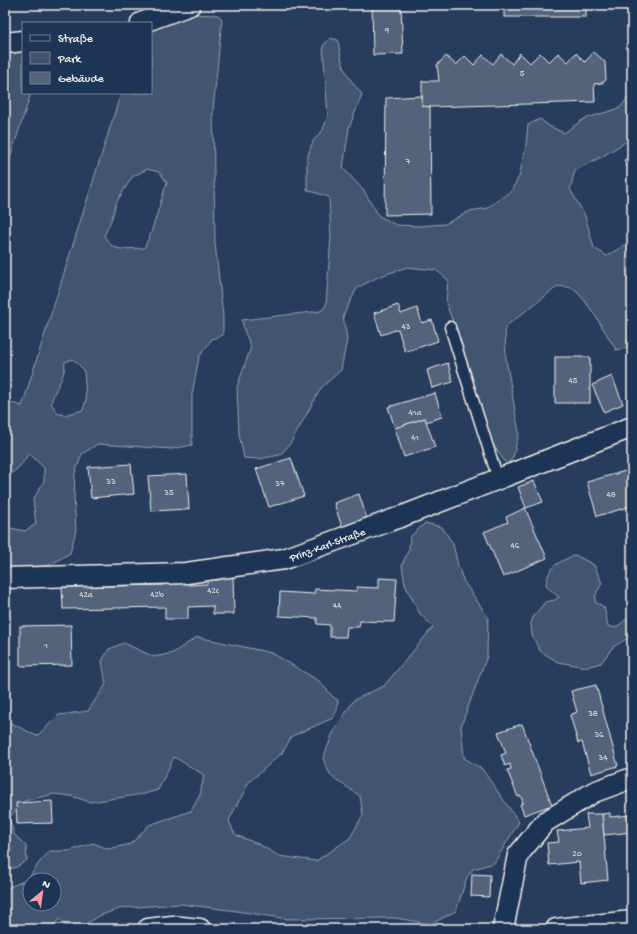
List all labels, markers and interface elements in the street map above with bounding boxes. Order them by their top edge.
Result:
legend [22,22,152,94]
house number: 9 [384,26,390,37]
text: Straße [58,33,94,47]
text: Park [57,53,83,67]
house number: 5 [520,69,525,80]
text: Gebäude [58,73,104,87]
house number: 7 [405,157,411,168]
house number: 43 [402,322,411,333]
house number: 45 [569,376,578,387]
house number: 41a [409,408,422,419]
house number: 41 [411,433,419,444]
house number: 33 [105,477,116,488]
house number: 37 [274,479,285,490]
house number: 35 [163,488,174,499]
house number: 48 [606,490,616,501]
street label: Prinz-Karl-Straße [287,526,368,566]
house number: 46 [511,541,520,552]
house number: 42c [207,586,220,597]
house number: 42a [79,590,94,601]
house number: 42b [150,590,164,601]
house number: 44 [333,601,342,612]
house number: 1 [43,641,48,652]
house number: 38 [587,709,598,720]
house number: 36 [593,730,604,741]
house number: 34 [598,753,608,764]
house number: 20 [572,849,582,860]
north arrow [22,872,62,912]
text: N [40,878,52,892]

